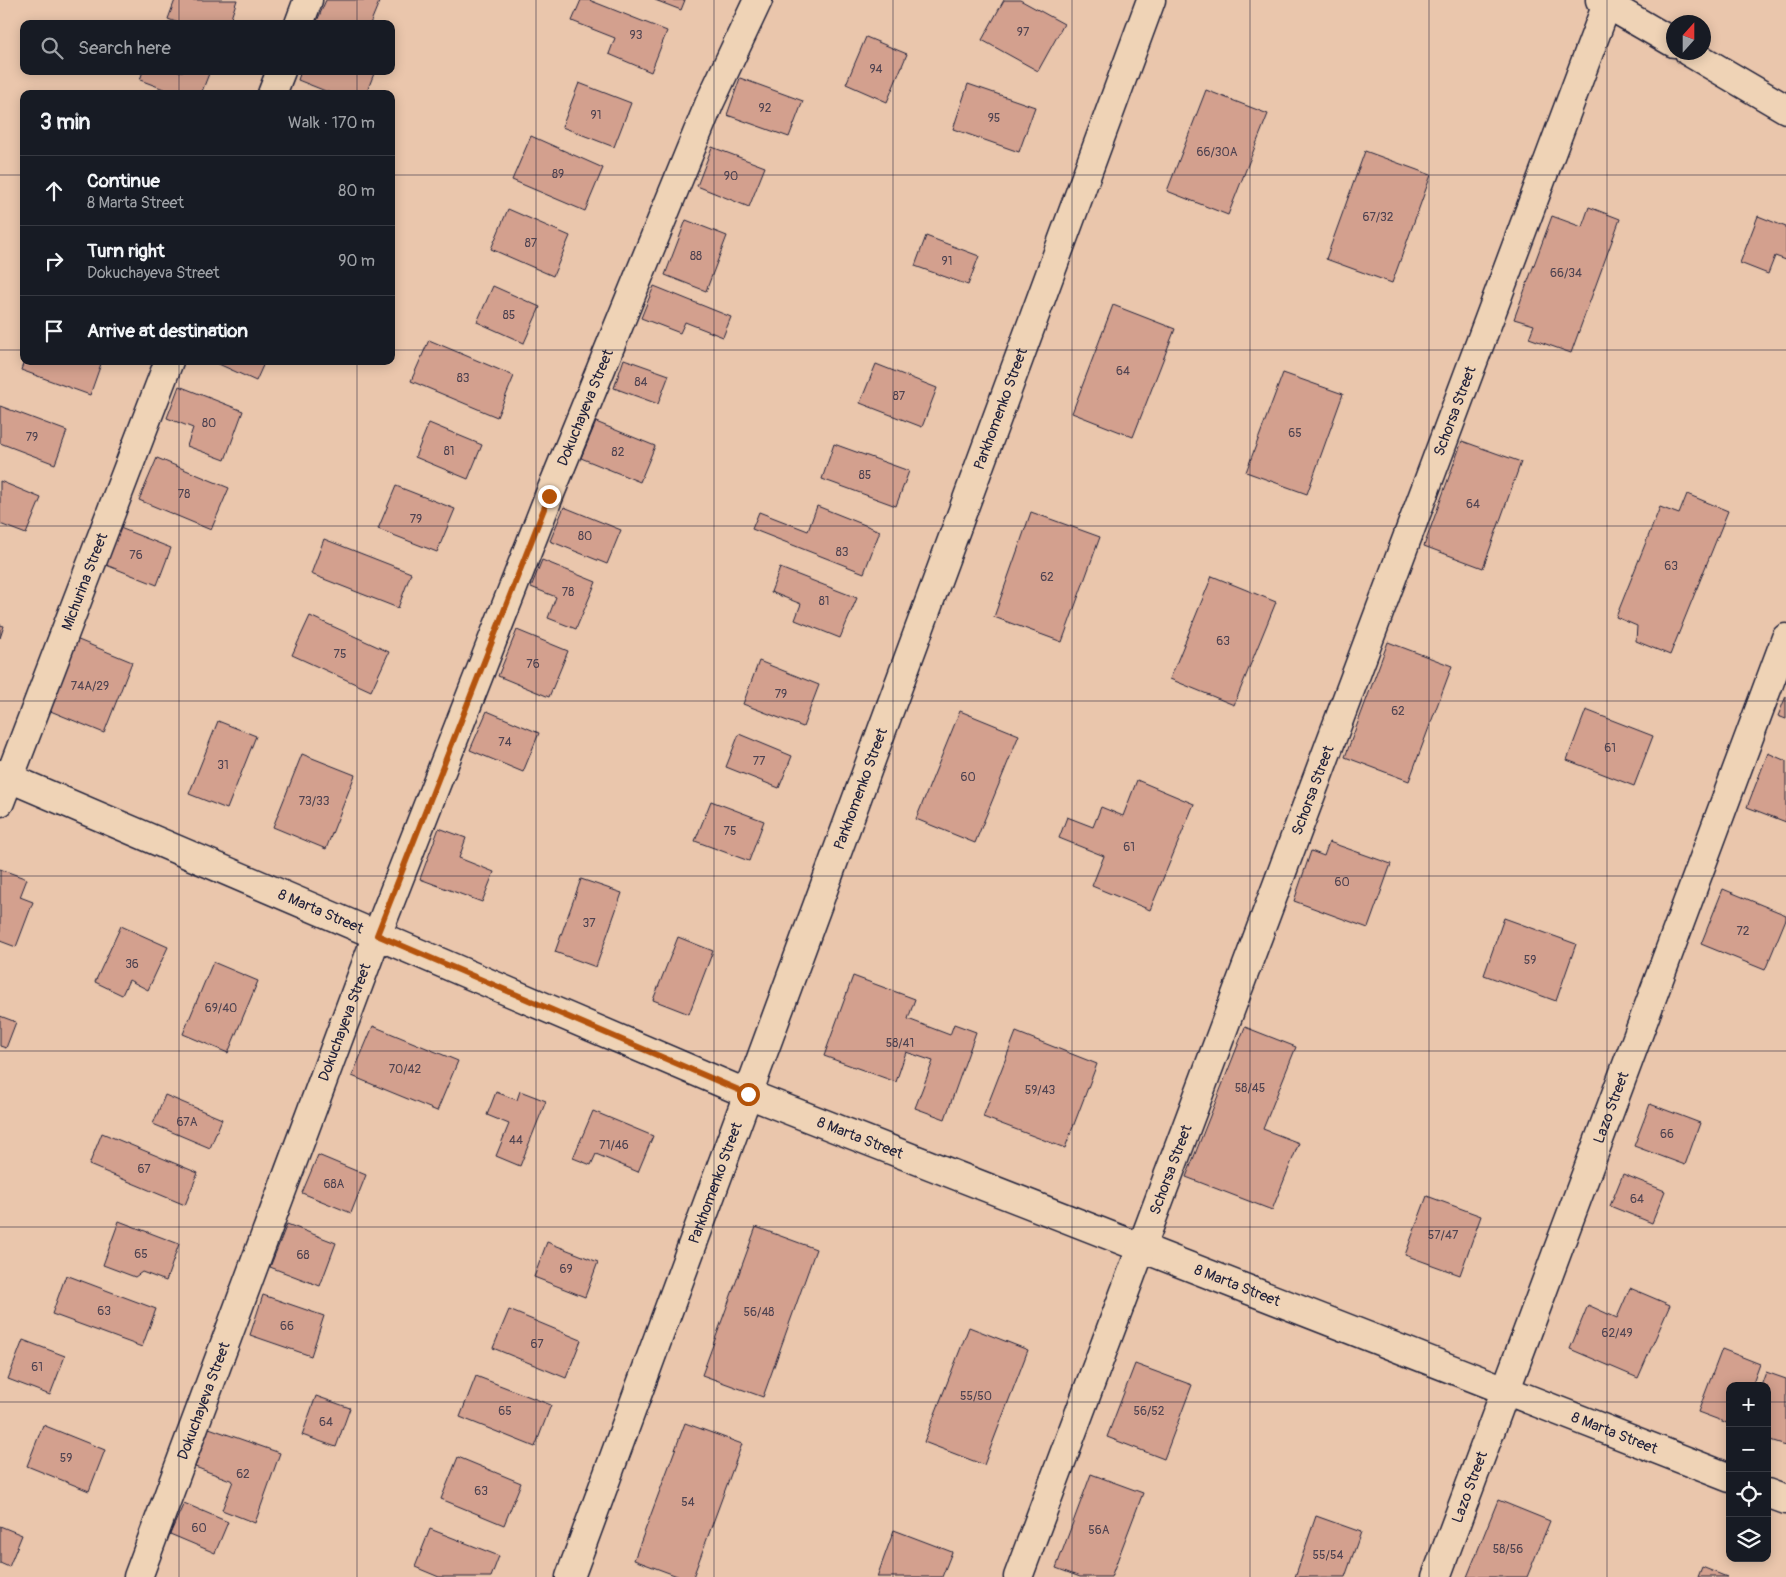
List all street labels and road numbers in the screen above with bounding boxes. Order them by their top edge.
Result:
street label: Parkhomenko Street [970,345,1032,472]
street label: Dokuchayeva Street [553,346,618,469]
street label: Schorsa Street [1430,363,1481,459]
street label: Michurina Street [58,529,113,633]
street label: Parkhomenko Street [830,725,892,852]
street label: Schorsa Street [1288,742,1339,838]
street label: 8 Marta Street [275,885,367,939]
street label: Dokuchayeva Street [314,960,376,1084]
street label: Lazo Street [1589,1068,1634,1146]
street label: 8 Marta Street [814,1113,907,1164]
street label: Parkhomenko Street [685,1119,747,1247]
street label: Schorsa Street [1146,1121,1197,1217]
street label: 8 Marta Street [1191,1260,1284,1312]
street label: Dokuchayeva Street [173,1339,235,1463]
street label: 8 Marta Street [1569,1408,1661,1459]
street label: Lazo Street [1448,1448,1492,1526]

